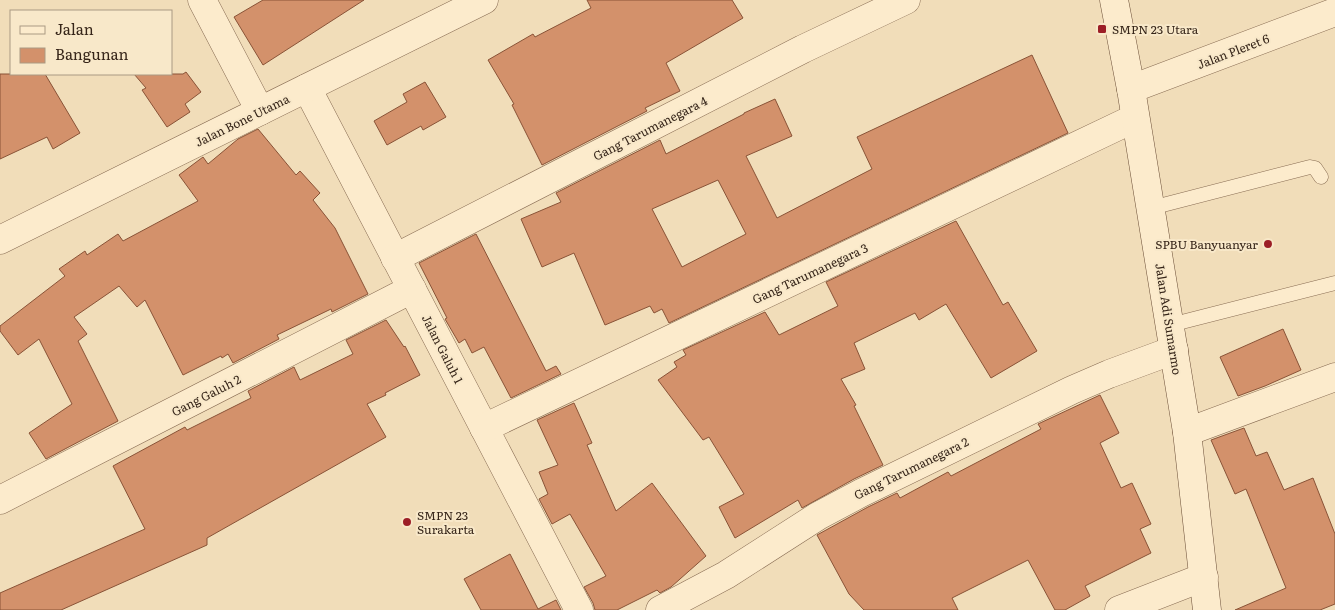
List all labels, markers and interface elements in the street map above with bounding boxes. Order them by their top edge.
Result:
legend [10,10,172,75]
text: Jalan [55,17,94,40]
place label: SMPN 23 Utara [1112,20,1199,38]
marker: SMPN 23 Utara [1096,23,1108,35]
street label: Jalan Pleret 6 [1194,29,1272,73]
text: Bangunan [55,42,129,65]
street label: Jalan Bone Utama [192,89,293,151]
street label: Gang Tarumanegara 4 [590,91,711,165]
place label: SPBU Banyuanyar [1155,235,1258,253]
street label: Gang Tarumanegara 3 [749,238,871,308]
marker: SPBU Banyuanyar [1262,238,1274,250]
street label: Jalan Adi Sumarmo [1151,262,1187,376]
street label: Jalan Galuh 1 [418,311,468,387]
street label: Gang Galuh 2 [168,370,244,420]
street label: Gang Tarumanegara 2 [851,432,971,504]
place label: SMPN 23 Surakarta [417,506,475,538]
marker: SMPN 23 Surakarta [401,516,413,528]

